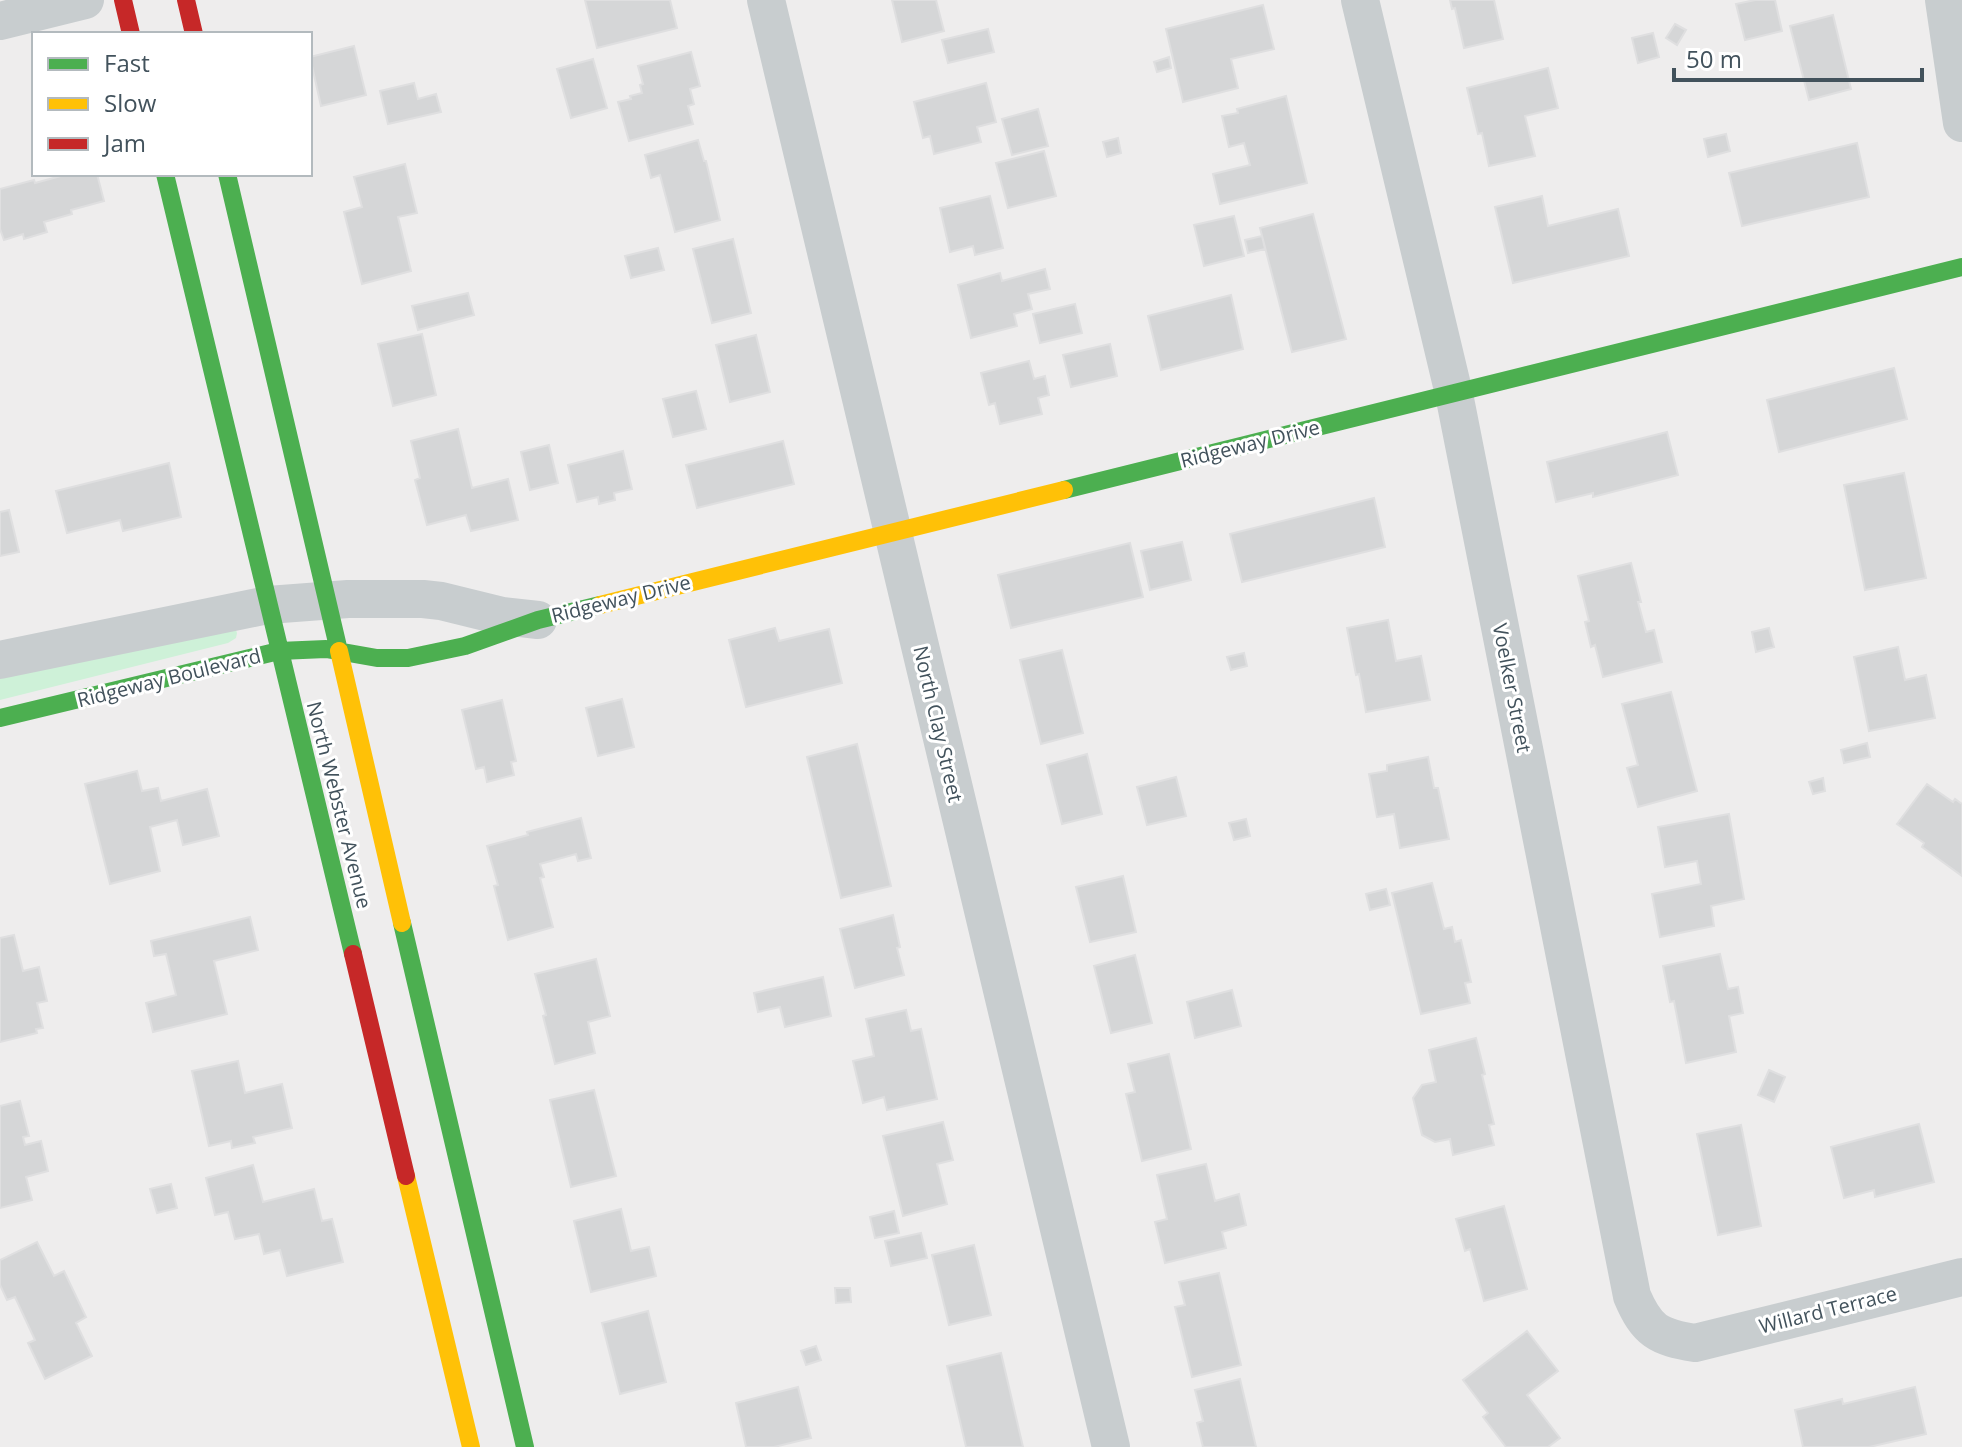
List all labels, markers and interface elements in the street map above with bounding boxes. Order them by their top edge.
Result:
legend [32,32,312,176]
scale bar [1674,32,1922,82]
text: 50 m [1686,42,1742,75]
text: Fast [104,46,150,79]
text: Slow [104,86,157,119]
text: Jam [102,126,146,159]
street label: Ridgeway Drive [1177,413,1322,474]
street label: Ridgeway Drive [548,568,693,629]
street label: Voelker Street [1487,621,1538,755]
street label: Ridgeway Boulevard [74,642,264,713]
street label: North Clay Street [907,643,970,805]
street label: North Webster Avenue [301,698,378,911]
street label: Willard Terrace [1756,1279,1899,1340]

